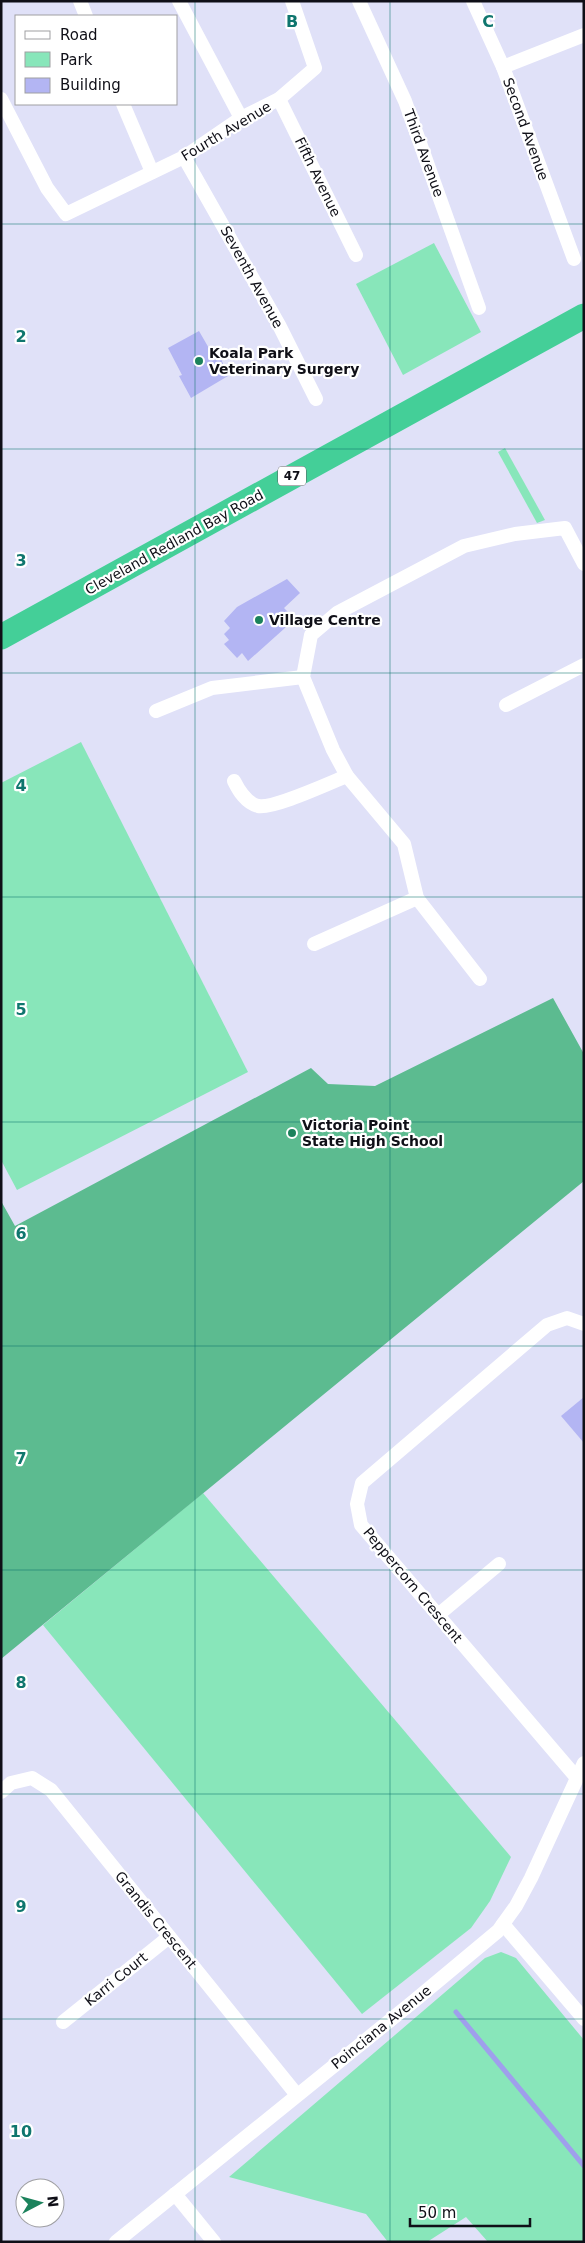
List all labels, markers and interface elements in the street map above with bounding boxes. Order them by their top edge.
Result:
text: B [286,12,298,31]
text: C [482,12,494,31]
legend [15,15,178,105]
text: Road [60,26,98,44]
text: Park [60,51,93,69]
text: Building [60,76,121,94]
street label: Second Avenue [500,76,552,182]
street label: Fourth Avenue [178,98,274,164]
street label: Third Avenue [400,106,447,199]
street label: Fifth Avenue [292,135,344,219]
street label: Seventh Avenue [217,223,287,331]
text: 2 [15,327,27,346]
place label: Koala Park Veterinary Surgery [209,345,359,377]
marker: Koala Park Veterinary Surgery [193,355,205,367]
road number: 47 [278,466,306,486]
street label: Cleveland Redland Bay Road [82,486,266,598]
text: 3 [15,551,27,570]
place label: Village Centre [269,612,381,628]
marker: Village Centre [253,614,265,626]
text: 4 [15,776,27,795]
text: 5 [15,1000,27,1019]
place label: Victoria Point State High School [302,1117,443,1149]
marker: Victoria Point State High School [286,1127,298,1139]
text: 6 [15,1224,27,1243]
text: 7 [15,1449,27,1468]
street label: Peppercorn Crescent [360,1524,466,1646]
text: 8 [15,1673,27,1692]
street label: Grandis Crescent [112,1868,200,1972]
text: 9 [15,1897,27,1916]
street label: Karri Court [82,1949,151,2009]
street label: Poinciana Avenue [328,1982,434,2072]
text: 10 [10,2122,32,2141]
north arrow [15,2178,65,2228]
text: N [44,2195,61,2208]
scale bar [410,2196,530,2228]
text: 50 m [418,2204,456,2222]

